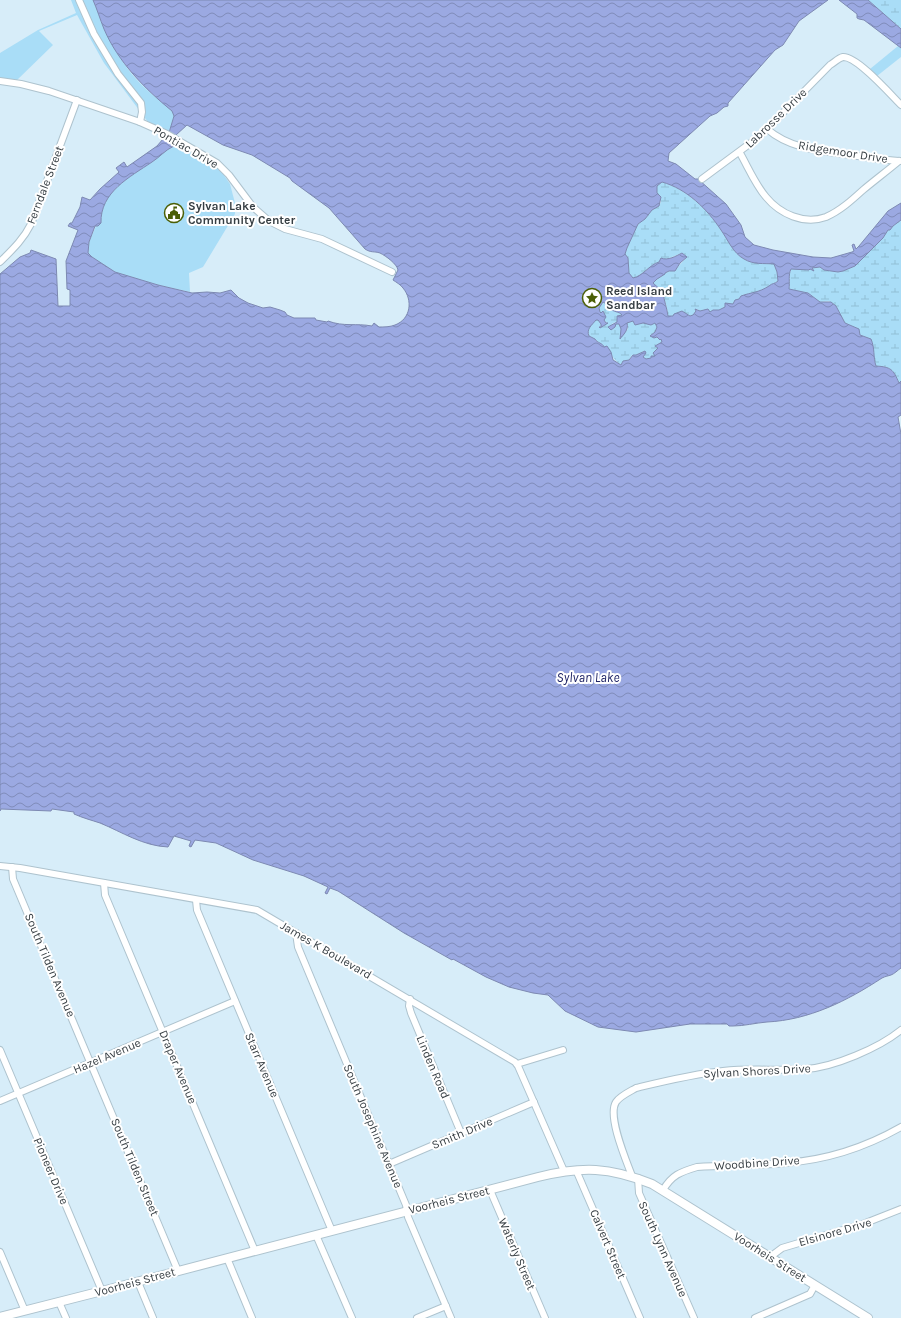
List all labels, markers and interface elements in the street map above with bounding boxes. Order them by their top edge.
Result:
street label: Labrosse Drive [742,85,810,151]
street label: Pontiac Drive [151,123,221,171]
street label: Ridgemoor Drive [797,138,889,166]
street label: Ferndale Street [24,143,67,226]
place label: Sylvan Lake Community Center [188,199,295,227]
public building icon: Sylvan Lake Community Center [163,202,185,224]
place label: Reed Island Sandbar [606,284,672,312]
place icon: Reed Island Sandbar [581,287,603,309]
water label: Sylvan Lake [557,670,619,685]
street label: South Tilden Avenue [22,911,78,1019]
street label: James K Boulevard [278,918,374,982]
street label: Draper Avenue [156,1028,200,1106]
street label: Starr Avenue [242,1030,282,1100]
street label: Linden Road [413,1033,453,1101]
street label: Hazel Avenue [71,1035,143,1077]
street label: Sylvan Shores Drive [703,1061,811,1081]
street label: South Josephine Avenue [341,1062,405,1190]
street label: Smith Drive [429,1114,495,1152]
street label: South Tilden Street [108,1116,162,1218]
street label: Pioneer Drive [31,1135,71,1207]
street label: Woodbine Drive [714,1153,800,1173]
street label: Voorheis Street [407,1183,491,1217]
street label: South Lynn Avenue [636,1199,690,1299]
street label: Calvert Street [587,1207,629,1281]
street label: Elsinore Drive [797,1215,873,1249]
street label: Waterly Street [496,1216,539,1292]
street label: Voorheis Street [731,1229,809,1285]
street label: Voorheis Street [93,1264,177,1299]

